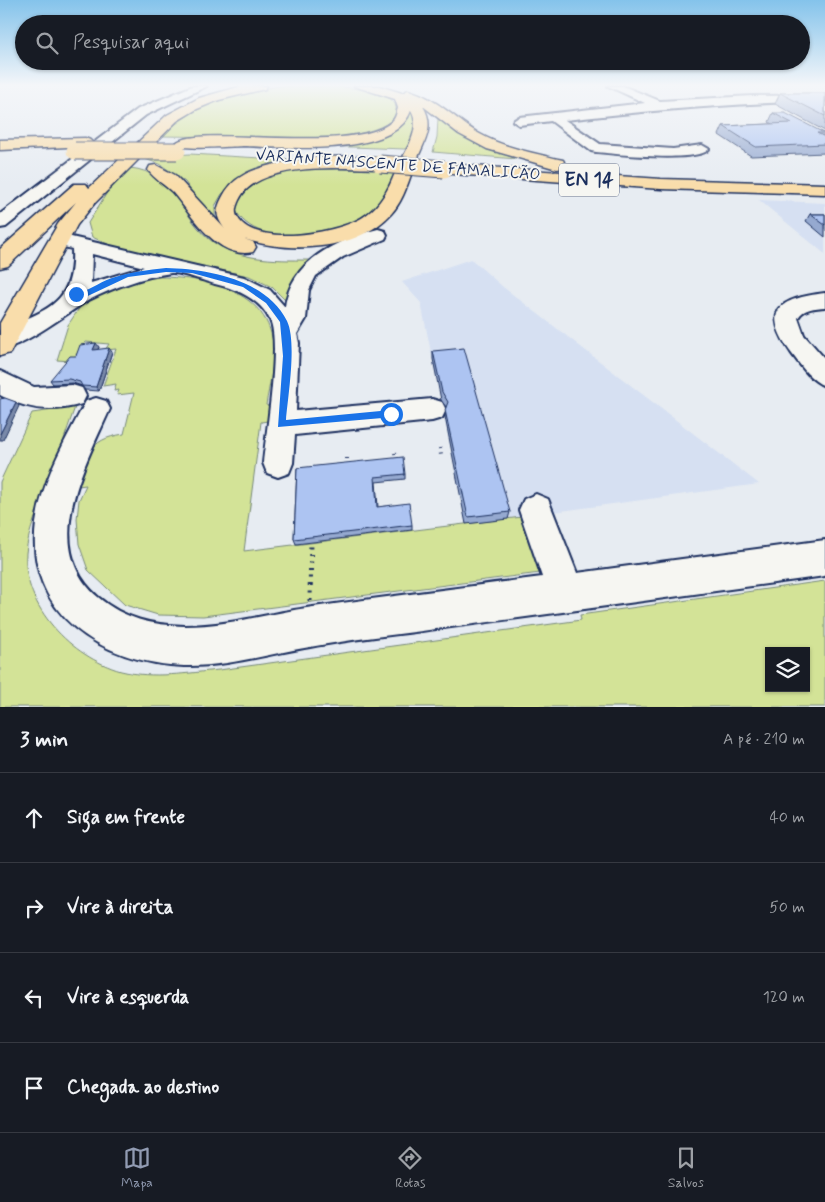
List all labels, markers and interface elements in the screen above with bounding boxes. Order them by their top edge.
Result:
search box [15,15,810,70]
icon: search [33,29,61,57]
text: Pesquisar aqui [73,30,189,55]
street label: VARIANTE NASCENTE DE FAMALICÃO [255,145,541,185]
road number: EN 14 [559,164,619,196]
route end [65,283,88,306]
route start [380,403,403,426]
map controls [765,647,810,692]
button: layers [765,647,810,692]
text: 3 min [20,726,68,754]
text: A pé · 210 m [723,729,805,750]
icon: ahead [20,804,48,832]
text: Siga em frente [67,805,185,830]
text: 40 m [769,807,805,828]
icon: right [20,894,48,922]
text: Vire à direita [67,895,173,920]
text: 50 m [769,897,805,918]
icon: left [20,984,48,1012]
text: Vire à esquerda [67,985,189,1010]
text: 120 m [763,987,805,1008]
icon: arrive [20,1074,48,1102]
text: Chegada ao destino [67,1075,219,1100]
tab: Mapa [121,1144,153,1192]
tab: Rotas [395,1144,426,1192]
tab: Salvos [668,1144,704,1192]

